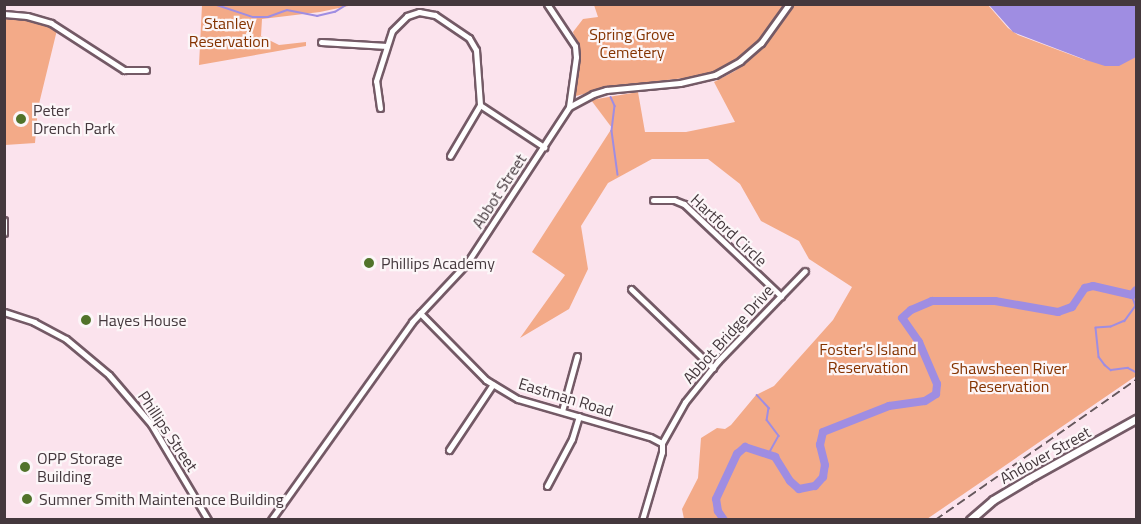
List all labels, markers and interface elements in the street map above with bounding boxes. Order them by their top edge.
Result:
park label: Stanley Reservation [189,13,269,51]
park label: Spring Grove Cemetery [589,24,675,62]
place label: Peter Drench Park [33,100,115,138]
marker: Peter Drench Park [14,112,28,126]
street label: Abbot Street [468,150,530,232]
street label: Hartford Circle [687,190,771,270]
place label: Phillips Academy [381,253,495,273]
marker: Phillips Academy [362,256,376,270]
street label: Abbot Bridge Drive [679,281,777,387]
place label: Hayes House [98,310,187,330]
marker: Hayes House [79,313,93,327]
park label: Foster's Island Reservation [819,339,917,377]
park label: Shawsheen River Reservation [951,358,1067,396]
street label: Eastman Road [516,373,616,421]
street label: Phillips Street [134,387,202,475]
street label: Andover Street [996,422,1094,488]
place label: OPP Storage Building [37,448,123,486]
marker: OPP Storage Building [18,460,32,474]
place label: Sumner Smith Maintenance Building [39,489,284,509]
marker: Sumner Smith Maintenance Building [20,492,34,506]

